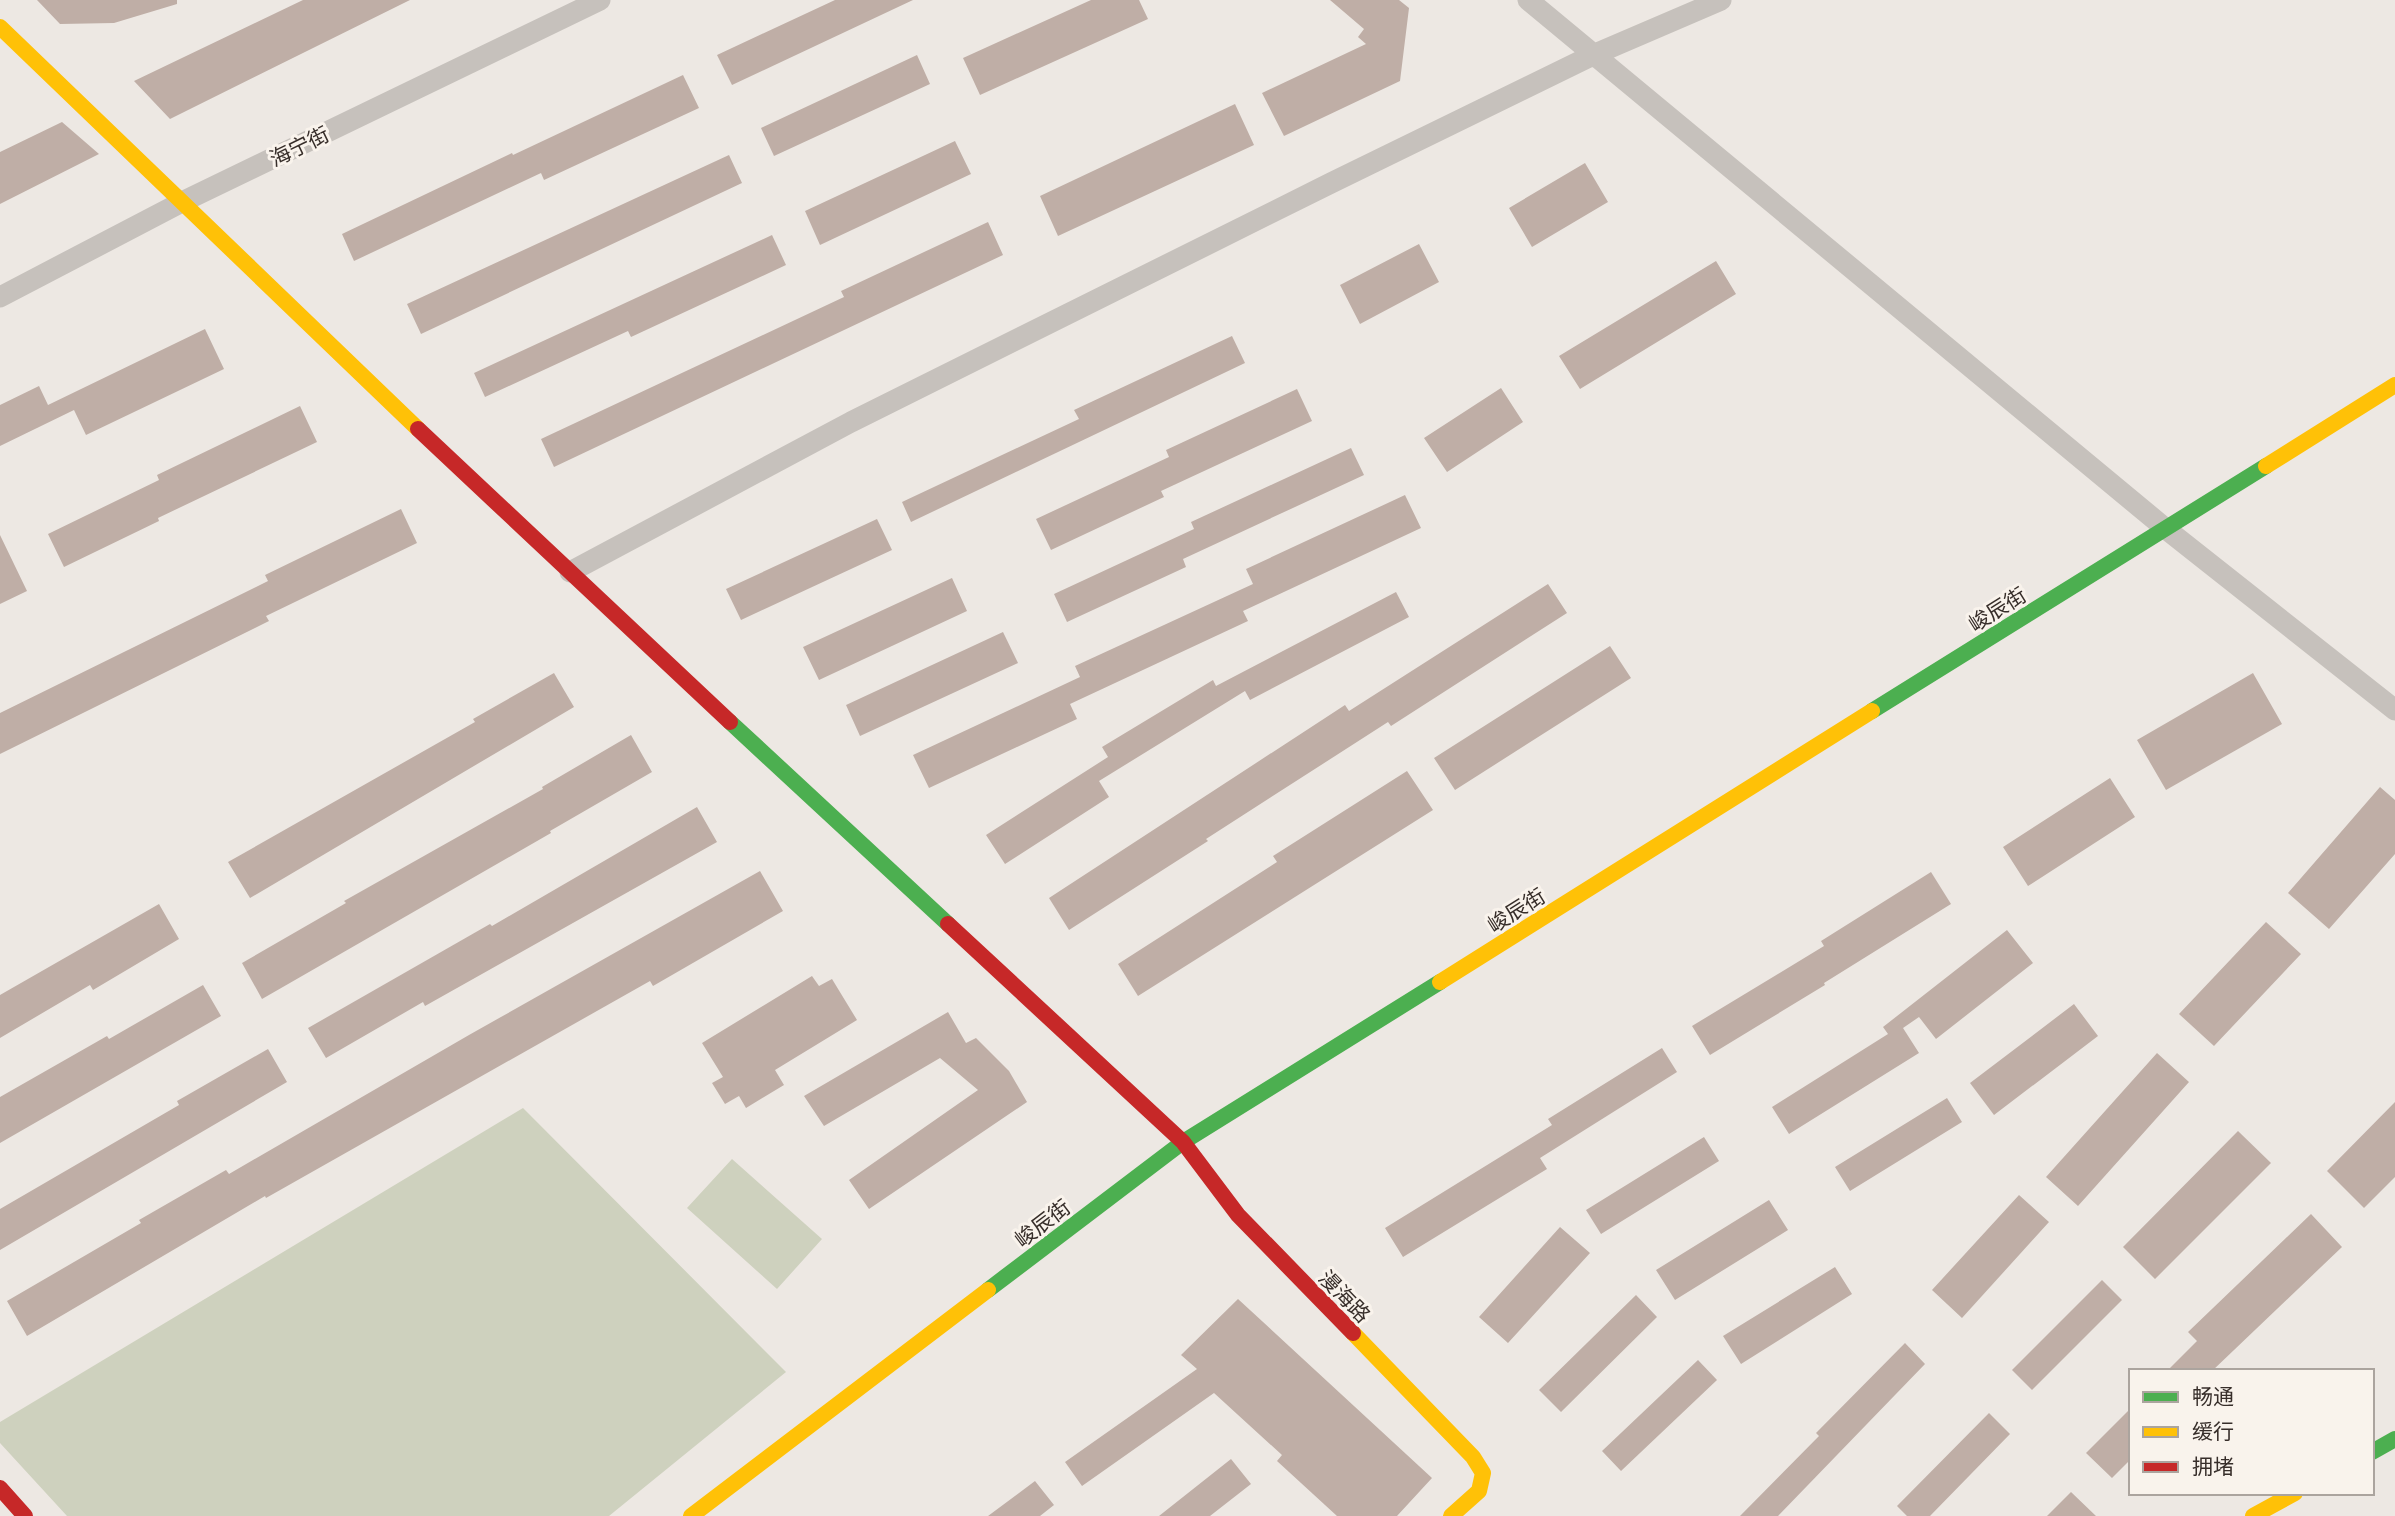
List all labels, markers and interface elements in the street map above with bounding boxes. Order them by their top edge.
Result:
street label: 海宁街 [265,120,333,172]
street label: 峻辰街 [1963,580,2031,638]
street label: 峻辰街 [1482,881,1550,939]
street label: 峻辰街 [1008,1193,1076,1253]
street label: 漫海路 [1313,1264,1377,1328]
legend [2129,1369,2374,1495]
text: 畅通 [2192,1382,2234,1410]
text: 缓行 [2192,1417,2234,1445]
text: 拥堵 [2192,1452,2234,1480]

